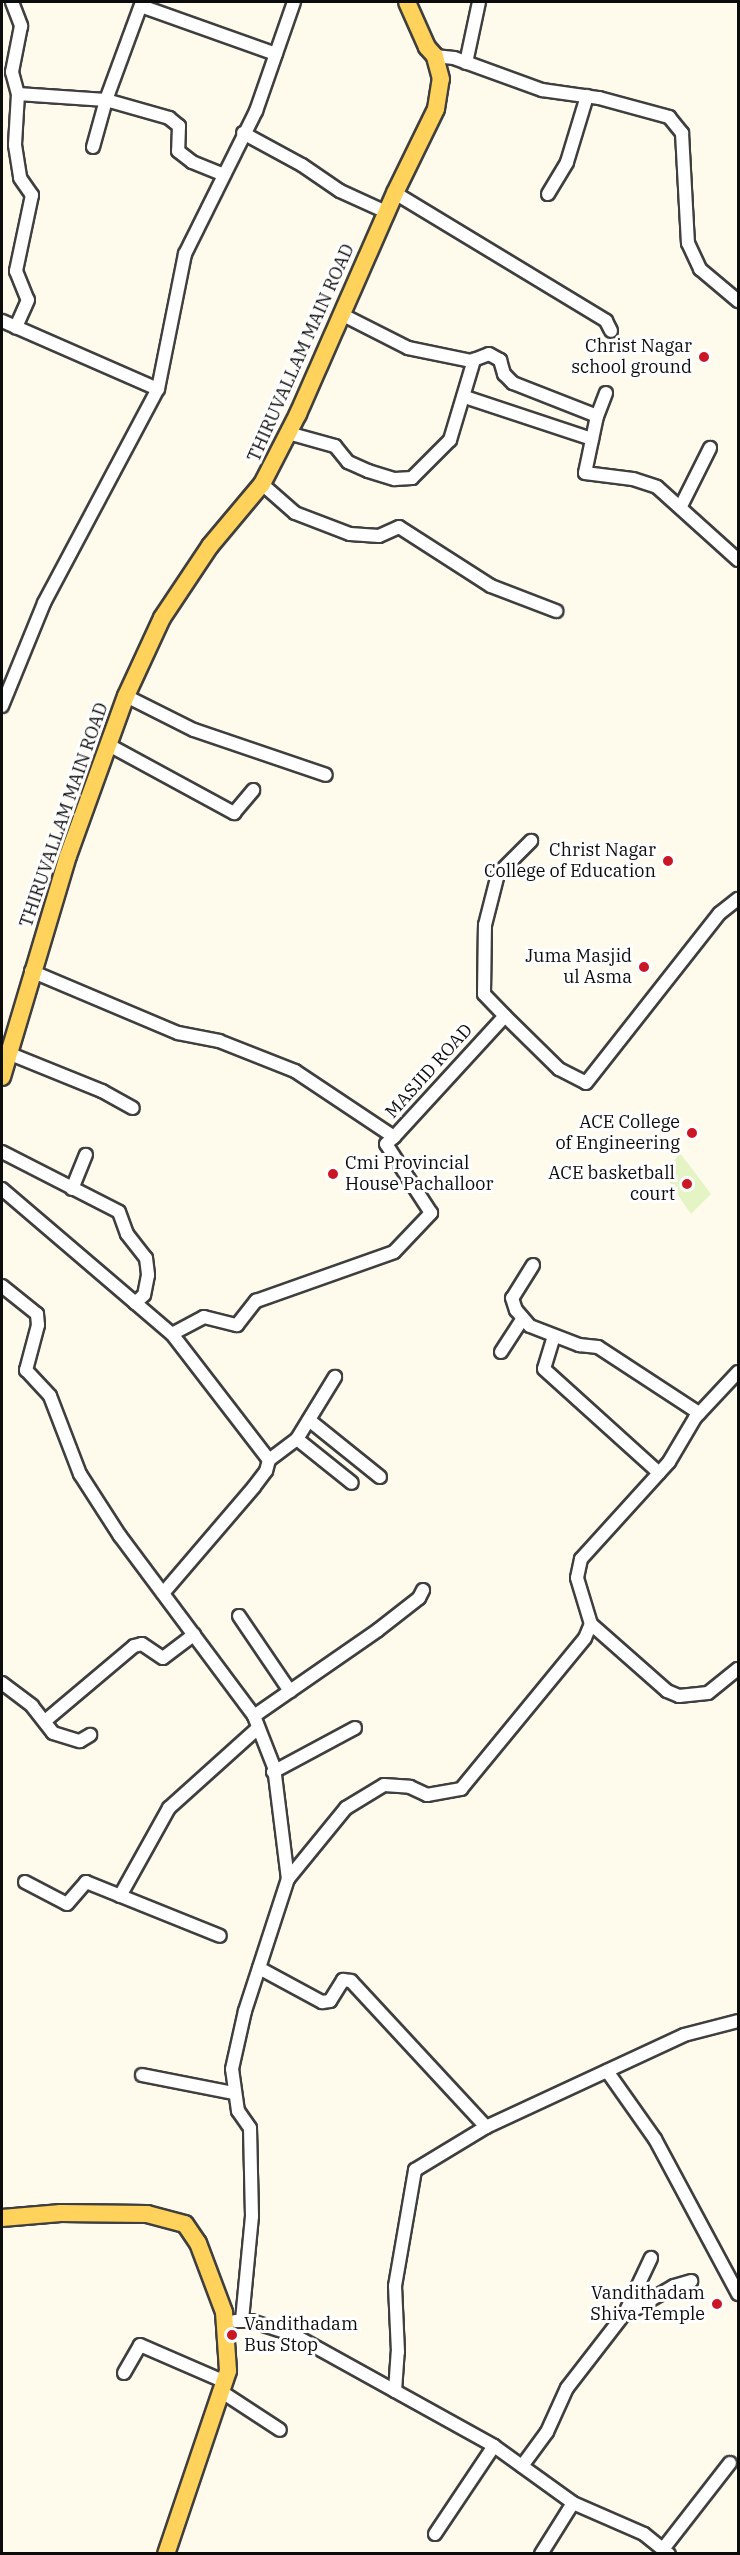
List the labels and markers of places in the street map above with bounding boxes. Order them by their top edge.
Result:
place label: Christ Nagar school ground [571,336,692,378]
marker: Christ Nagar school ground [697,350,711,364]
place label: Christ Nagar College of Education [484,840,656,882]
marker: Christ Nagar College of Education [661,854,675,868]
place label: Juma Masjid ul Asma [525,946,632,988]
marker: Juma Masjid ul Asma [637,960,651,974]
place label: ACE College of Engineering [555,1112,680,1154]
marker: ACE College of Engineering [685,1126,699,1140]
place label: Cmi Provincial House Pachalloor [345,1153,493,1196]
place label: ACE basketball court [548,1163,675,1206]
marker: Cmi Provincial House Pachalloor [326,1167,340,1181]
marker: ACE basketball court [680,1177,694,1191]
place label: Vandithadam Shiva Temple [590,2283,705,2326]
marker: Vandithadam Shiva Temple [710,2297,724,2311]
place label: Vandithadam Bus Stop [244,2314,358,2356]
marker: Vandithadam Bus Stop [225,2328,239,2342]

